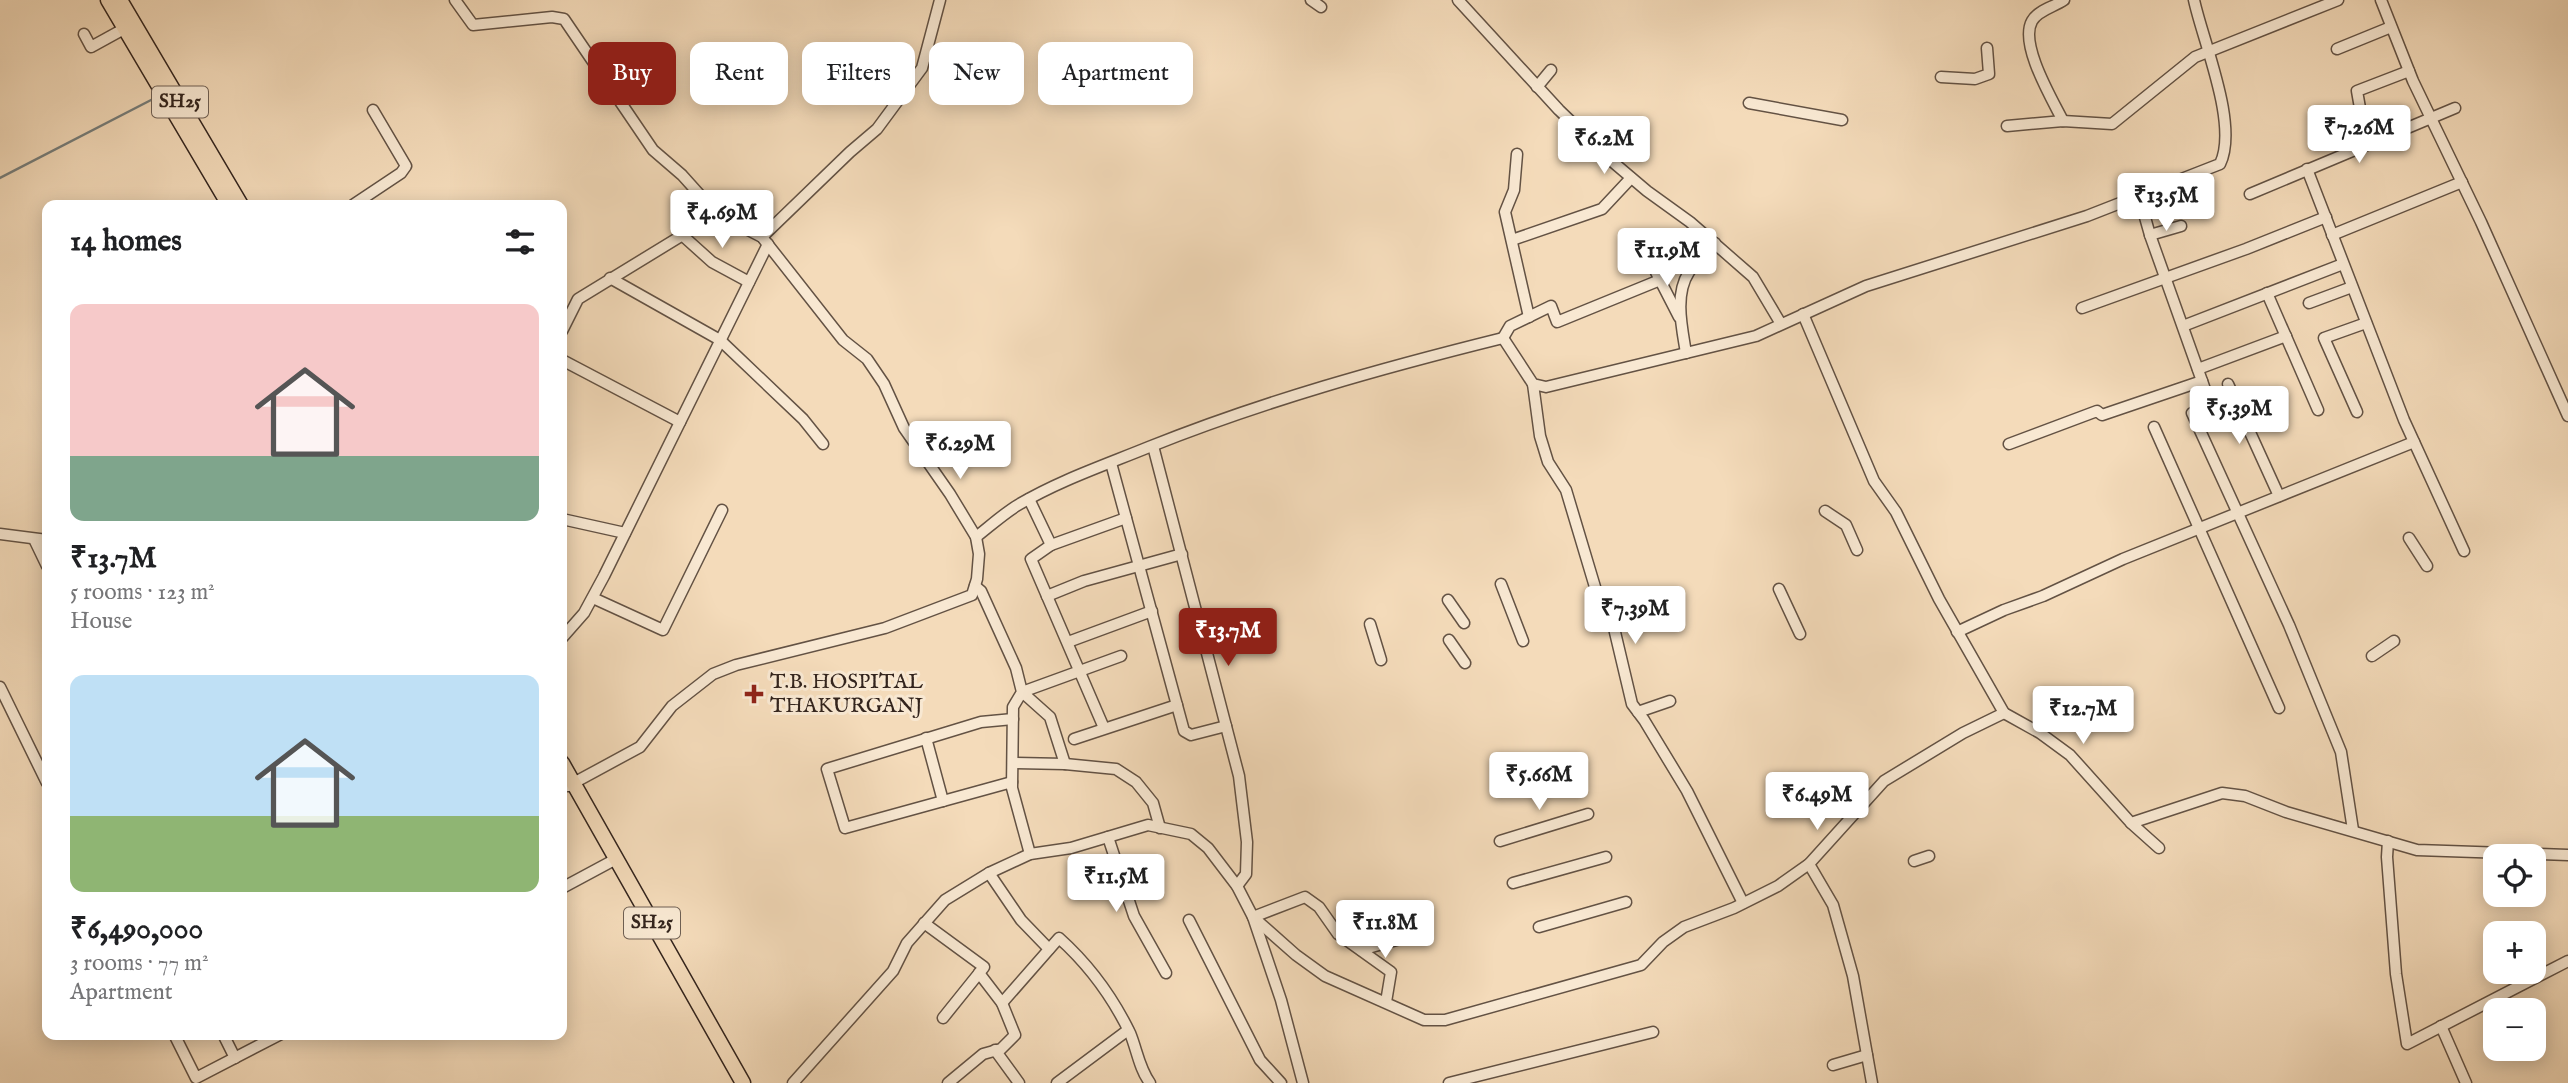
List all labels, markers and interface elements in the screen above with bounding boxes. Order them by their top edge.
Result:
chip: Buy [588,42,676,105]
chip: Rent [690,42,788,105]
chip: Filters [802,42,915,105]
chip: New [929,42,1024,105]
chip: Apartment [1038,42,1193,105]
road number: SH25 [152,86,208,118]
pin: ₹7.26M [2302,106,2416,165]
text: ₹7.26M [2324,113,2394,142]
pin: ₹6.2M [1555,116,1653,176]
text: ₹6.2M [1574,124,1634,153]
pin: ₹13.5M [2109,174,2223,233]
text: ₹13.5M [2133,181,2199,210]
pin: ₹4.69M [665,190,779,250]
text: ₹4.69M [686,198,758,227]
text: 14 homes [70,223,182,261]
icon: filters [501,223,539,261]
pin: ₹11.9M [1610,229,1724,288]
text: ₹11.9M [1634,236,1700,265]
icon: home [242,349,368,475]
pin: ₹5.39M [2182,386,2296,446]
text: ₹5.39M [2206,394,2272,423]
pin: ₹6.29M [903,421,1017,481]
text: ₹6.29M [925,429,995,458]
text: ₹13.7M [70,540,157,578]
text: 5 rooms · 123 m² [70,578,215,607]
pin: ₹7.39M [1578,586,1692,646]
text: ₹7.39M [1600,594,1670,623]
text: House [70,607,132,636]
pin: ₹13.7M [1171,608,1285,668]
text: ₹13.7M [1195,616,1261,645]
place label: T.B. HOSPITAL THAKURGANJ [770,669,924,720]
marker: T.B. HOSPITAL THAKURGANJ [744,684,764,704]
pin: ₹12.7M [2026,686,2140,746]
text: ₹12.7M [2049,694,2117,723]
icon: home [242,720,368,846]
pin: ₹5.66M [1482,752,1596,812]
text: ₹5.66M [1505,760,1573,789]
pin: ₹6.49M [1760,772,1874,832]
text: ₹6.49M [1782,780,1852,809]
map controls [2483,844,2546,1061]
button: locate [2483,844,2546,907]
pin: ₹11.5M [1059,855,1173,914]
text: ₹11.5M [1083,862,1149,891]
pin: ₹11.8M [1328,900,1442,960]
road number: SH25 [624,908,680,939]
text: ₹11.8M [1352,908,1418,937]
text: ₹6,490,000 [70,911,203,949]
button: + [2483,921,2546,984]
text: 3 rooms · 77 m² [70,949,209,978]
text: Apartment [70,978,173,1007]
button: − [2483,998,2546,1061]

